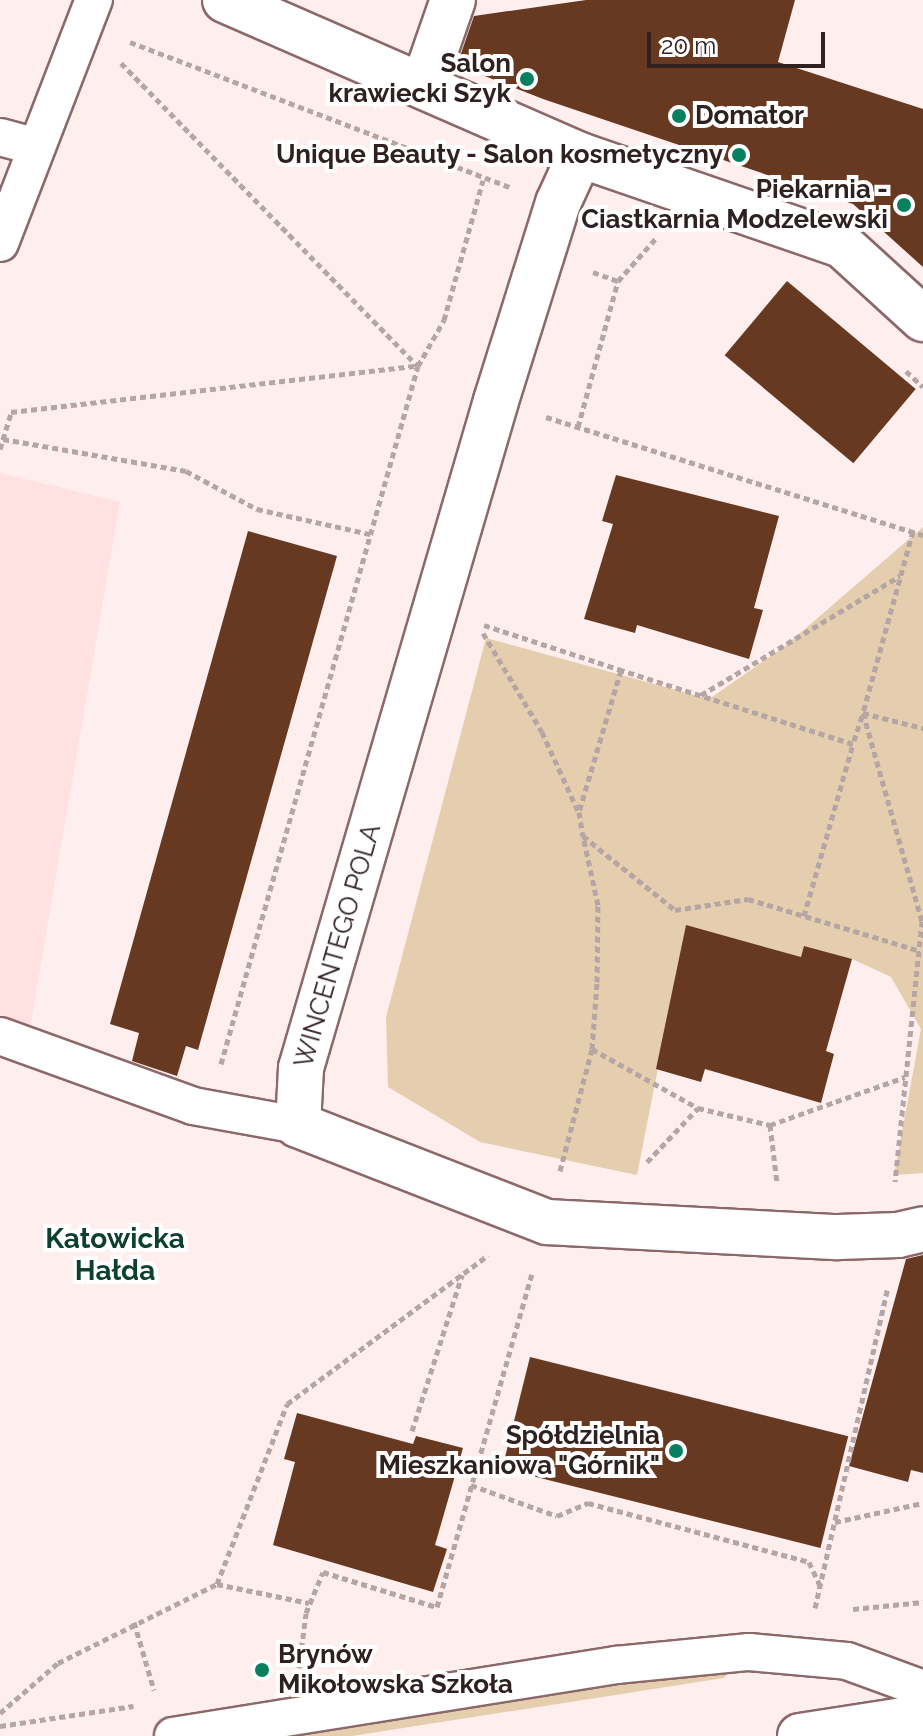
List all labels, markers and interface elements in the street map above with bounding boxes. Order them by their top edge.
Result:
scale bar [651,16,829,66]
text: 20 m [661,31,716,60]
place label: Salon krawiecki Szyk [329,48,511,110]
marker: Salon krawiecki Szyk [518,70,536,88]
place label: Domator [695,100,804,132]
marker: Domator [670,107,688,125]
place label: Unique Beauty - Salon kosmetyczny [275,139,723,171]
marker: Unique Beauty - Salon kosmetyczny [730,146,748,164]
place label: Piekarnia - Ciastkarnia Modzelewski [581,174,888,236]
marker: Piekarnia - Ciastkarnia Modzelewski [895,196,913,214]
street label: WINCENTEGO POLA [288,821,388,1071]
district label: Katowicka Hałda [45,1222,185,1288]
place label: Spółdzielnia Mieszkaniowa "Górnik" [378,1420,660,1482]
marker: Spółdzielnia Mieszkaniowa "Górnik" [667,1442,685,1460]
place label: Brynów Mikołowska Szkoła [278,1639,513,1700]
marker: Brynów Mikołowska Szkoła [253,1661,271,1679]

